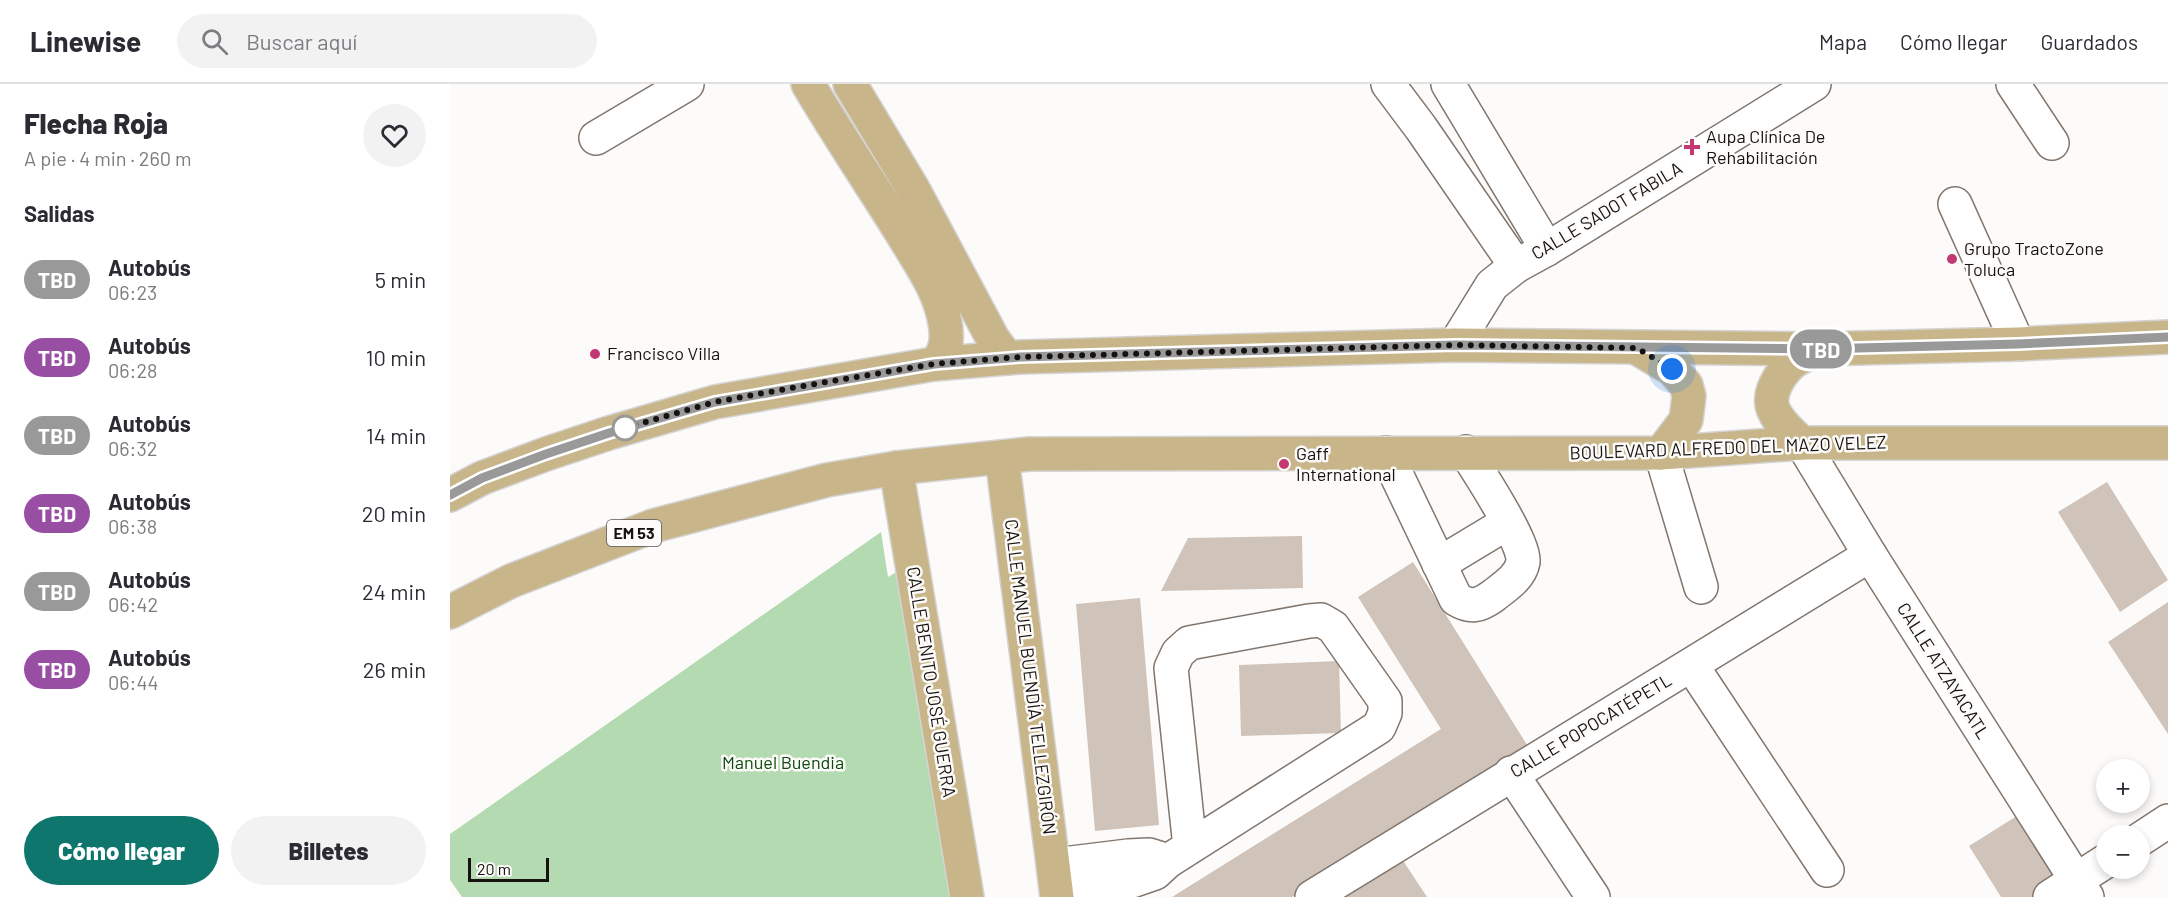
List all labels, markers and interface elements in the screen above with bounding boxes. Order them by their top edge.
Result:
search box [177,14,597,68]
text: Linewise [30,24,141,58]
icon: search [198,25,231,58]
text: Buscar aquí [246,28,357,54]
text: Mapa [1819,29,1867,54]
text: Cómo llegar [1900,29,2007,54]
text: Guardados [2040,29,2138,54]
button: heart [363,104,426,167]
text: Flecha Roja [24,106,168,140]
place label: Aupa Clínica De Rehabilitación [1706,125,1825,168]
marker: Aupa Clínica De Rehabilitación [1683,138,1701,156]
text: A pie · 4 min · 260 m [24,146,192,170]
street label: CALLE SADOT FABILA [1527,156,1686,264]
text: Salidas [24,200,95,226]
place label: Grupo TractoZone Toluca [1964,237,2104,280]
marker: Grupo TractoZone Toluca [1945,252,1959,266]
text: Autobús [108,254,191,280]
text: 5 min [375,266,426,292]
text: TBD [38,267,76,292]
text: 06:23 [108,280,157,304]
line badge: TBD [1786,330,1856,368]
text: Autobús [108,332,191,358]
text: TBD [1802,337,1840,362]
place label: Francisco Villa [607,342,720,364]
text: 10 min [366,344,426,370]
text: TBD [38,345,76,370]
marker: Francisco Villa [588,347,602,361]
your location [1657,354,1687,384]
text: 06:28 [108,358,158,382]
text: Autobús [108,410,191,436]
unlabelled marker [612,415,638,441]
text: 14 min [366,422,426,448]
text: TBD [38,423,76,448]
street label: BOULEVARD ALFREDO DEL MAZO VELEZ [1569,430,1887,464]
text: 06:32 [108,436,157,460]
place label: Gaff International [1296,442,1396,485]
marker: Gaff International [1277,457,1291,471]
text: Autobús [108,488,191,514]
text: 20 min [362,500,426,526]
text: TBD [38,501,76,526]
text: 06:38 [108,514,157,538]
street label: CALLE MANUEL BUENDÍA TELLEZGIRÓN [1001,518,1061,836]
road number: EM 53 [607,520,661,546]
street label: CALLE BENITO JOSÉ GUERRA [903,565,961,799]
text: Autobús [108,566,191,592]
text: 24 min [362,578,426,604]
text: TBD [38,579,76,604]
text: 06:42 [108,592,158,616]
street label: CALLE ATZAYACATL [1893,598,1995,743]
text: Autobús [108,644,191,670]
text: 26 min [363,656,426,682]
text: TBD [38,657,76,682]
street label: CALLE POPOCATÉPETL [1506,668,1675,782]
text: 06:44 [108,670,158,694]
park label: Manuel Buendia [722,751,844,773]
map controls [2096,759,2150,879]
button: + [2096,759,2150,813]
button: Cómo llegar [24,816,219,885]
button: Billetes [231,816,426,885]
button: − [2096,825,2150,879]
scale bar [468,855,549,882]
text: 20 m [477,859,511,878]

